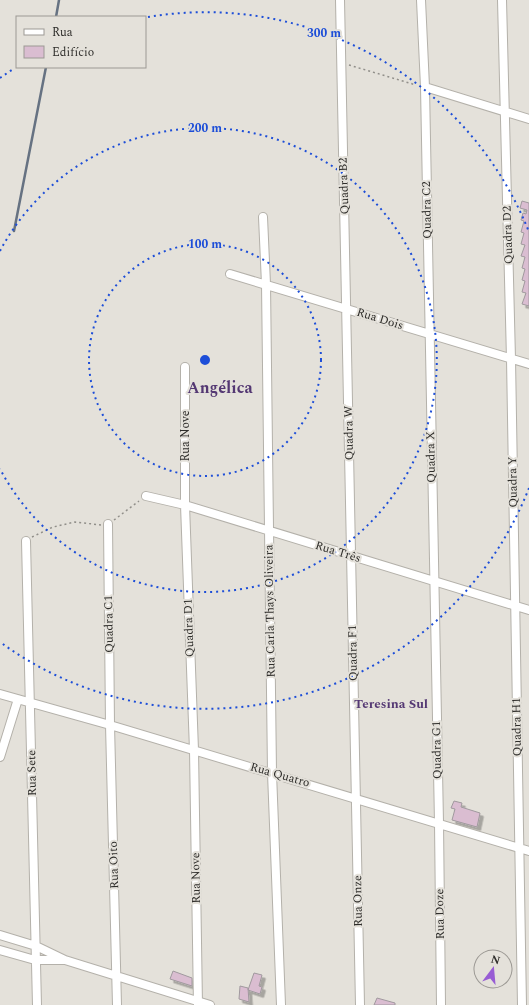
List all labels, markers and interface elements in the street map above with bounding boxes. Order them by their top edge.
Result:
legend [16,16,146,68]
text: Rua [52,23,73,42]
text: 300 m [307,24,341,43]
text: Edifício [52,43,94,62]
text: 200 m [188,119,222,138]
street label: Quadra B2 [334,157,354,215]
street label: Quadra C2 [417,181,437,239]
street label: Quadra D2 [497,206,519,264]
text: 100 m [188,235,222,254]
street label: Rua Dois [354,303,406,335]
centre of rings [198,353,212,367]
district label: Angélica [187,376,253,400]
street label: Quadra W [339,405,359,460]
street label: Rua Nove [176,410,195,462]
street label: Quadra X [421,431,441,483]
street label: Quadra Y [503,456,523,508]
street label: Rua Três [313,536,363,568]
street label: Rua Carla Thays Oliveira [259,544,281,678]
street label: Quadra C1 [99,595,119,653]
street label: Quadra D1 [178,599,200,657]
street label: Quadra F1 [343,625,363,681]
district label: Teresina Sul [354,694,428,714]
street label: Quadra H1 [507,698,527,756]
street label: Quadra G1 [427,721,447,779]
street label: Rua Sete [22,750,42,796]
street label: Rua Quatro [248,757,312,793]
street label: Rua Oito [104,841,124,889]
street label: Rua Nove [186,852,206,904]
street label: Rua Onze [348,875,368,927]
street label: Rua Doze [430,888,450,939]
north arrow [473,949,513,989]
text: N [489,950,502,969]

